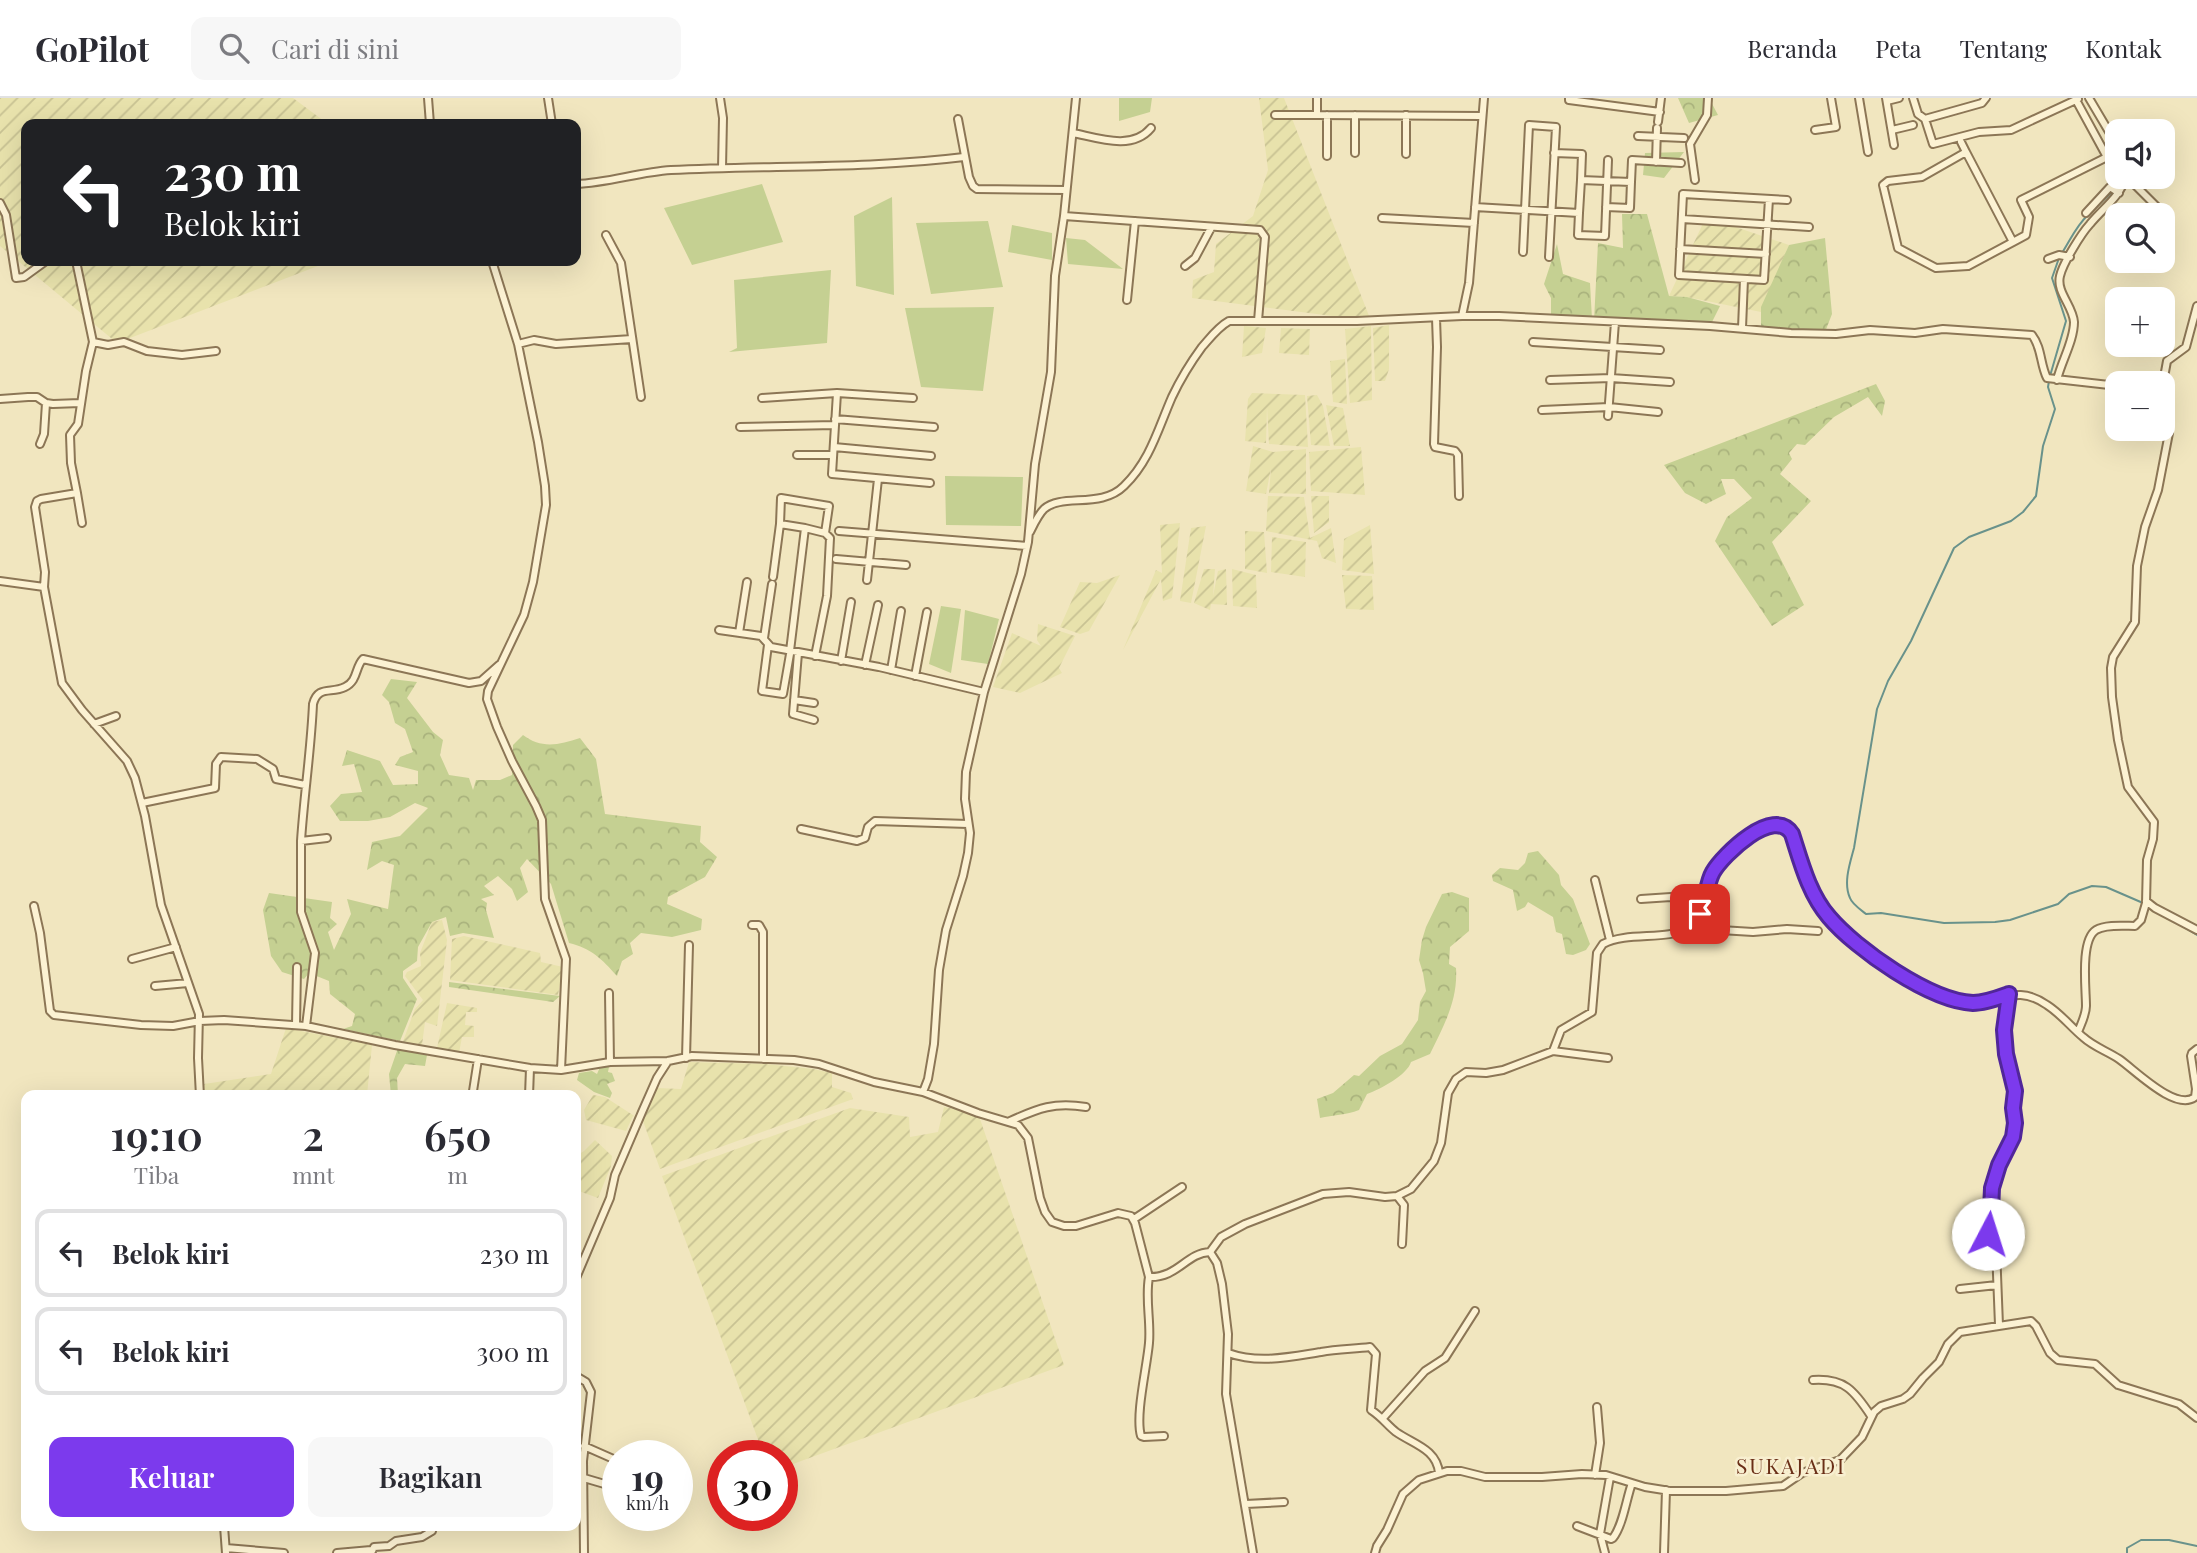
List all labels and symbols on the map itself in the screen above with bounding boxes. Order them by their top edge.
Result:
pin [1670,884,1730,944]
position arrow [1951,1197,2025,1271]
speed limit sign: 30 [707,1440,798,1531]
district label: SUKAJADI [1736,1451,1846,1479]

